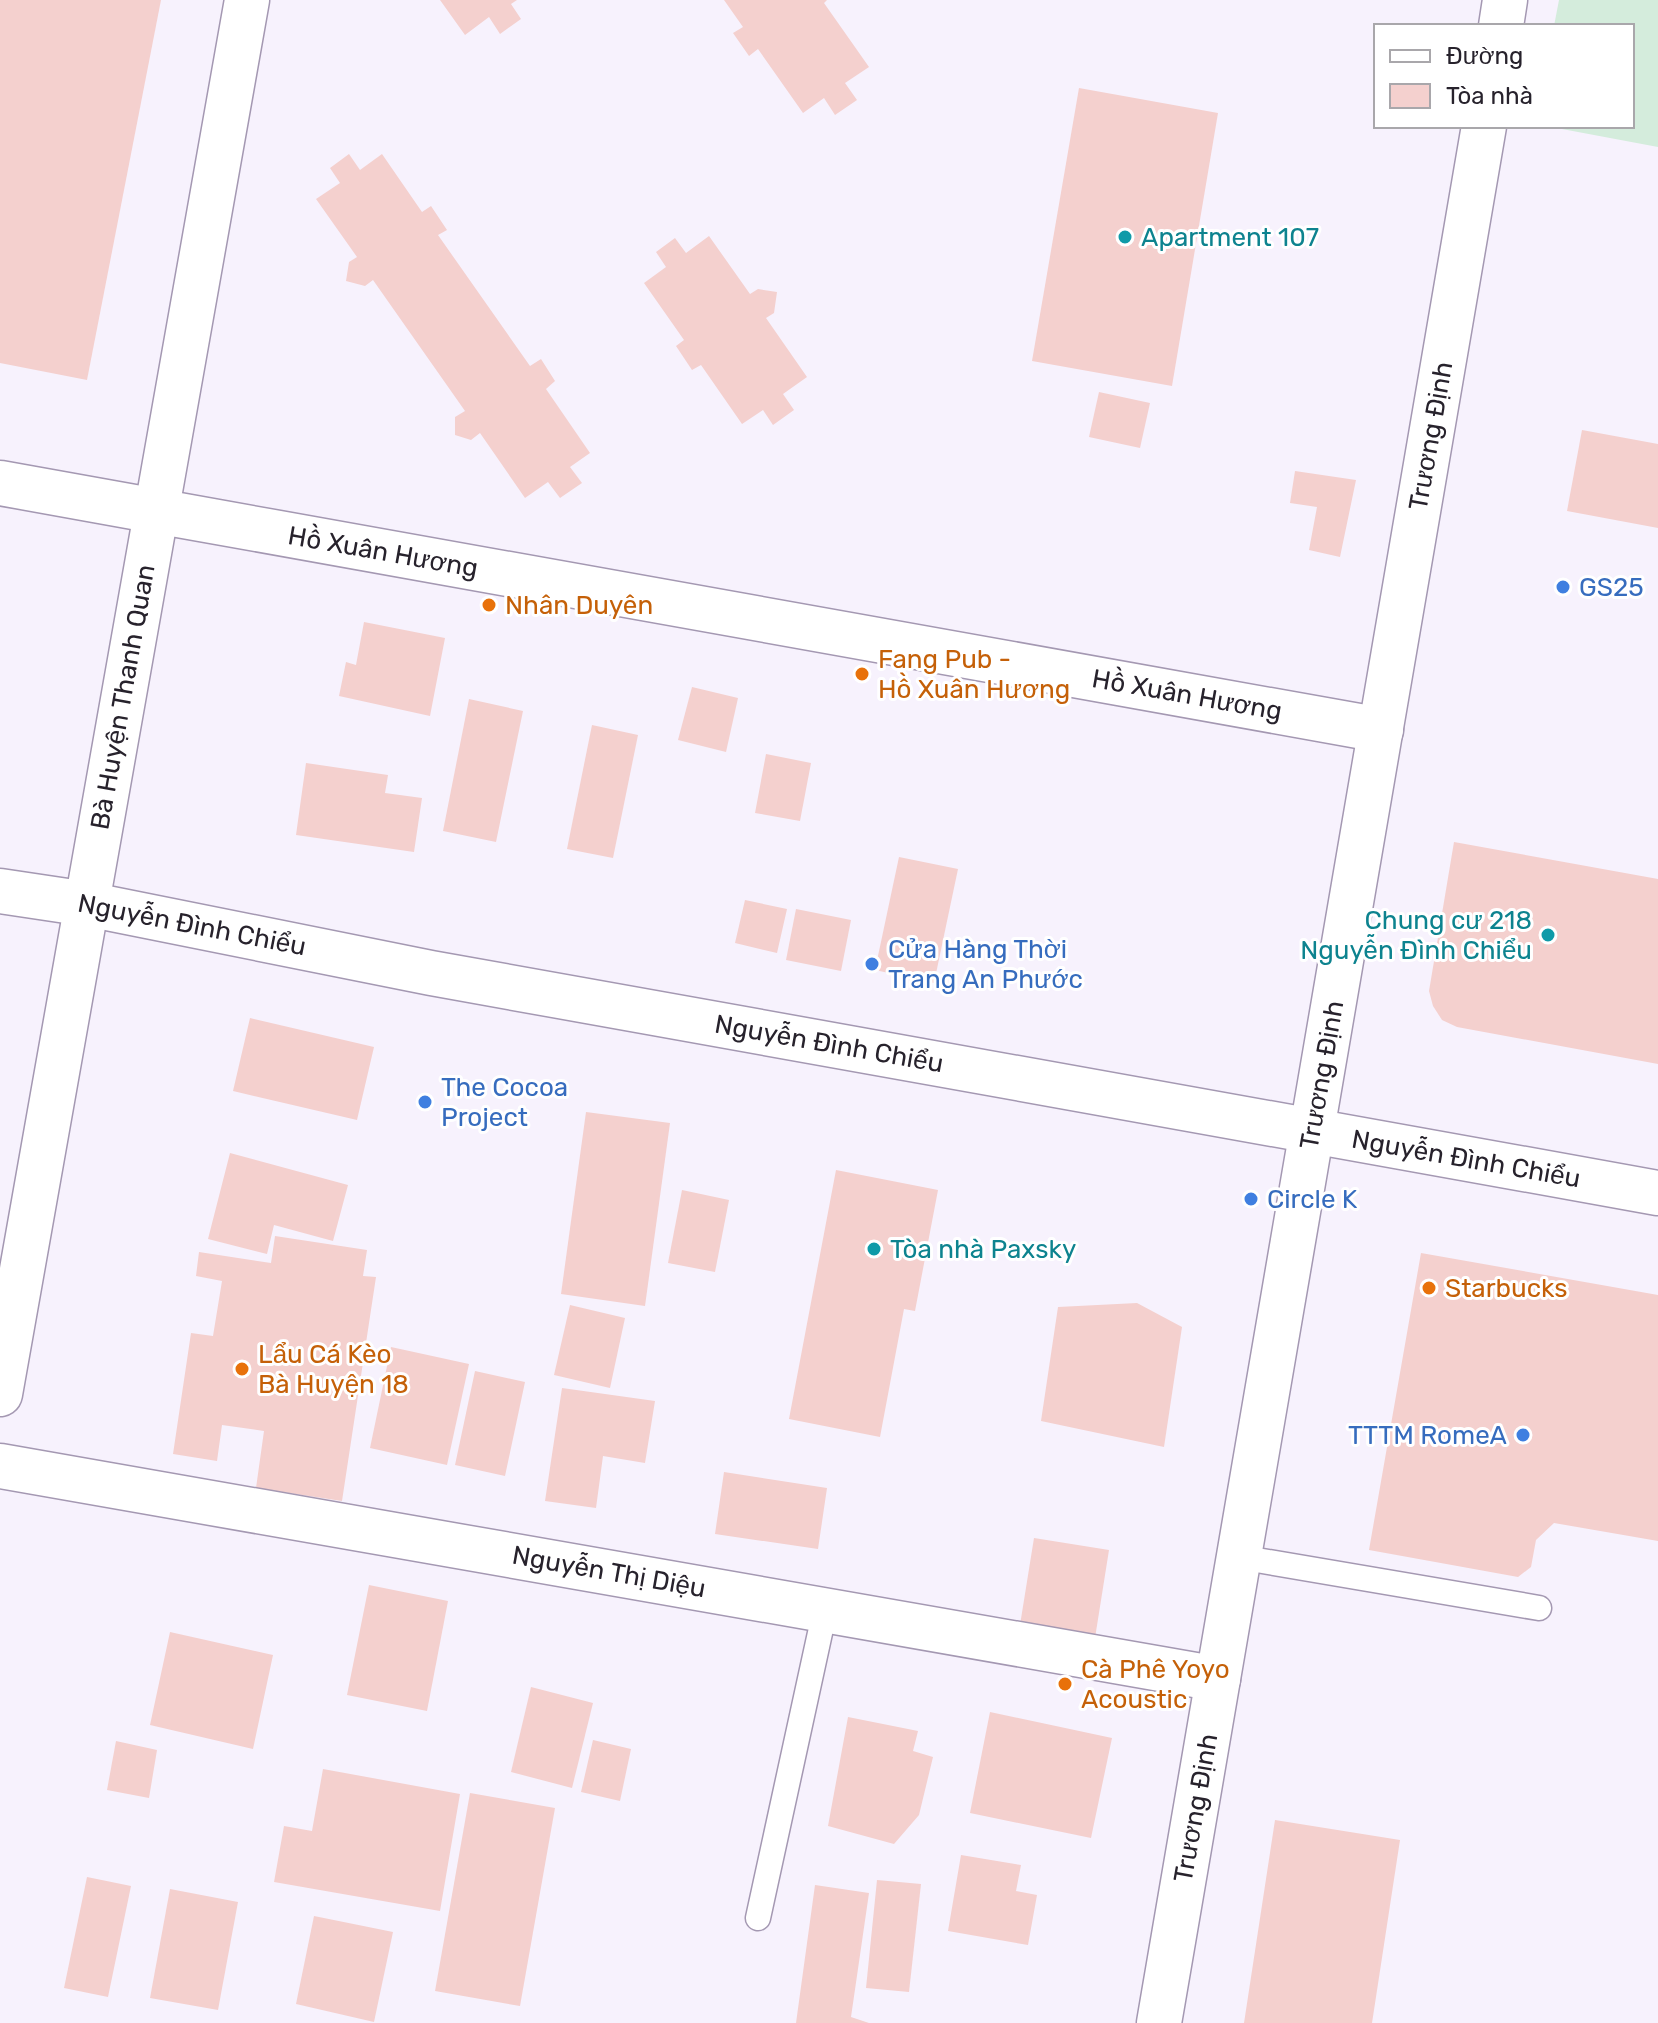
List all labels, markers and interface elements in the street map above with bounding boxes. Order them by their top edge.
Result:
legend [1374,24,1634,128]
text: Đường [1446,42,1523,70]
text: Tòa nhà [1446,82,1533,110]
place label: Apartment 107 [1141,222,1319,253]
marker: Apartment 107 [1116,228,1134,246]
street label: Trương Định [1403,359,1459,513]
street label: Hồ Xuân Hương [286,519,481,584]
street label: Bà Huyện Thanh Quan [84,562,162,832]
place label: GS25 [1579,572,1644,603]
marker: GS25 [1554,578,1572,596]
place label: Nhân Duyên [505,590,653,621]
marker: Nhân Duyên [480,596,498,614]
place label: Fang Pub - Hồ Xuân Hương [878,644,1070,705]
street label: Hồ Xuân Hương [1090,662,1285,727]
marker: Fang Pub - Hồ Xuân Hương [853,665,871,683]
street label: Nguyễn Đình Chiểu [75,887,309,962]
place label: Chung cư 218 Nguyễn Đình Chiểu [1300,905,1532,966]
marker: Chung cư 218 Nguyễn Đình Chiểu [1539,926,1557,944]
place label: Cửa Hàng Thời Trang An Phước [888,934,1083,995]
marker: Cửa Hàng Thời Trang An Phước [863,955,881,973]
street label: Trương Định [1294,998,1350,1152]
street label: Nguyễn Đình Chiểu [712,1008,946,1079]
place label: The Cocoa Project [441,1072,568,1133]
marker: The Cocoa Project [416,1093,434,1111]
street label: Nguyễn Đình Chiểu [1349,1123,1583,1194]
place label: Circle K [1267,1184,1358,1215]
marker: Circle K [1242,1190,1260,1208]
place label: Tòa nhà Paxsky [890,1234,1076,1265]
marker: Tòa nhà Paxsky [865,1240,883,1258]
place label: Starbucks [1445,1273,1567,1304]
marker: Starbucks [1420,1279,1438,1297]
place label: Lẩu Cá Kèo Bà Huyện 18 [258,1339,409,1400]
marker: Lẩu Cá Kèo Bà Huyện 18 [233,1360,251,1378]
place label: TTTM RomeA [1348,1420,1507,1451]
marker: TTTM RomeA [1514,1426,1532,1444]
street label: Nguyễn Thị Diệu [510,1539,708,1604]
place label: Cà Phê Yoyo Acoustic [1081,1654,1230,1715]
marker: Cà Phê Yoyo Acoustic [1056,1675,1074,1693]
street label: Trương Định [1168,1731,1224,1885]

